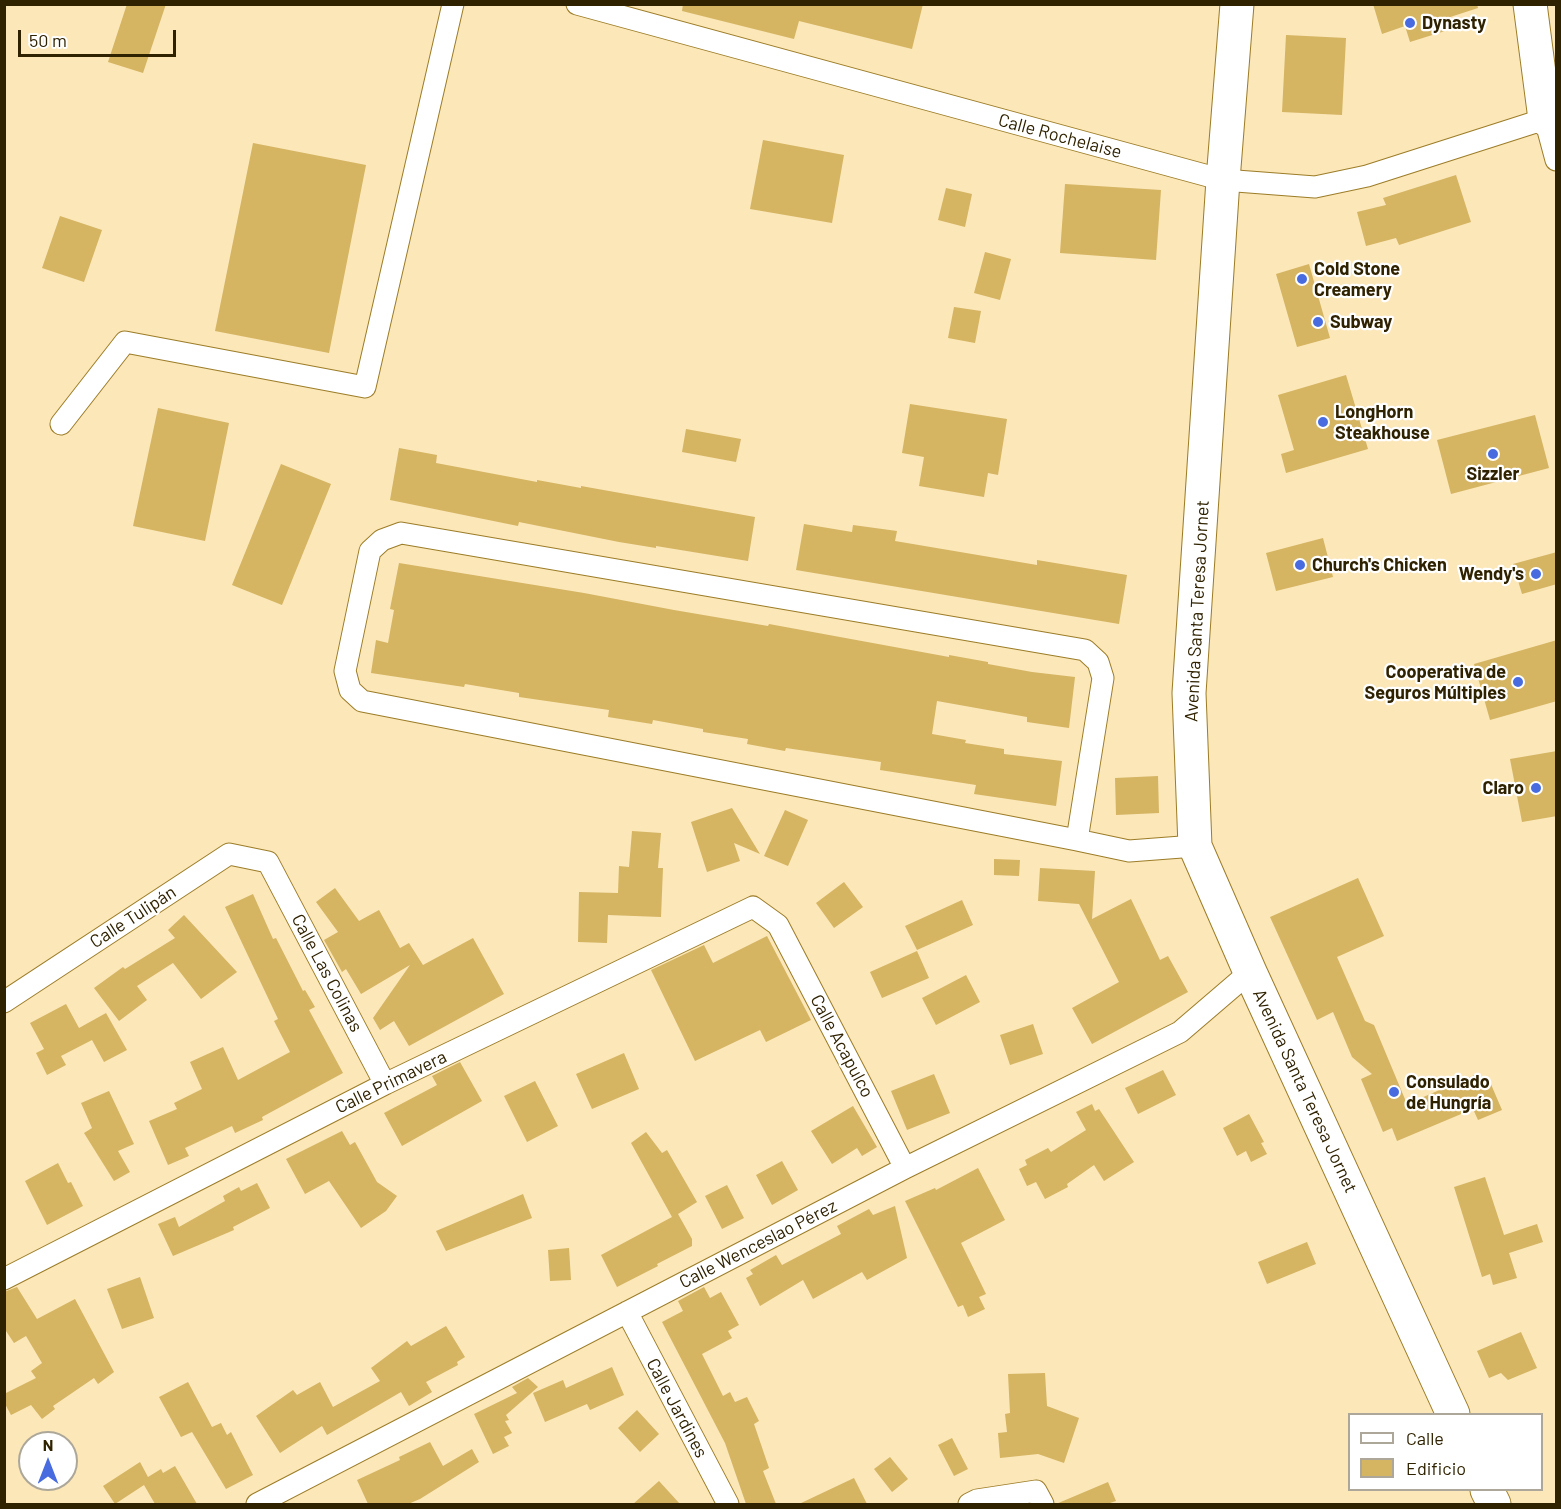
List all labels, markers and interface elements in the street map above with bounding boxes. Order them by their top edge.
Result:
place label: Dynasty [1422,12,1486,34]
marker: Dynasty [1403,16,1417,30]
scale bar [21,18,178,56]
text: 50 m [29,29,67,51]
street label: Calle Rochelaise [996,109,1124,163]
place label: Cold Stone Creamery [1314,258,1400,300]
marker: Cold Stone Creamery [1295,272,1309,286]
place label: Subway [1330,311,1392,333]
marker: Subway [1311,315,1325,329]
place label: LongHorn Steakhouse [1335,401,1430,444]
marker: LongHorn Steakhouse [1316,415,1330,429]
marker: Sizzler [1486,447,1500,461]
place label: Sizzler [1467,463,1519,485]
street label: Avenida Santa Teresa Jornet [1180,500,1214,722]
place label: Church's Chicken [1312,554,1447,576]
marker: Church's Chicken [1293,558,1307,572]
place label: Wendy's [1459,563,1524,585]
marker: Wendy's [1529,567,1543,581]
place label: Cooperativa de Seguros Múltiples [1364,661,1506,704]
marker: Cooperativa de Seguros Múltiples [1511,675,1525,689]
place label: Claro [1482,777,1524,799]
marker: Claro [1529,781,1543,795]
street label: Calle Tulipán [86,881,180,953]
street label: Calle Las Colinas [287,910,367,1036]
street label: Avenida Santa Teresa Jornet [1248,986,1362,1196]
street label: Calle Acapulco [806,991,878,1101]
street label: Calle Primavera [332,1046,450,1118]
place label: Consulado de Hungría [1406,1071,1491,1114]
marker: Consulado de Hungría [1387,1085,1401,1099]
street label: Calle Wenceslao Pérez [676,1195,840,1293]
street label: Calle Jardines [642,1355,712,1461]
legend [1348,1413,1543,1491]
text: Calle [1406,1427,1444,1449]
north arrow [18,1431,78,1491]
text: N [43,1435,53,1454]
text: Edificio [1406,1457,1466,1479]

